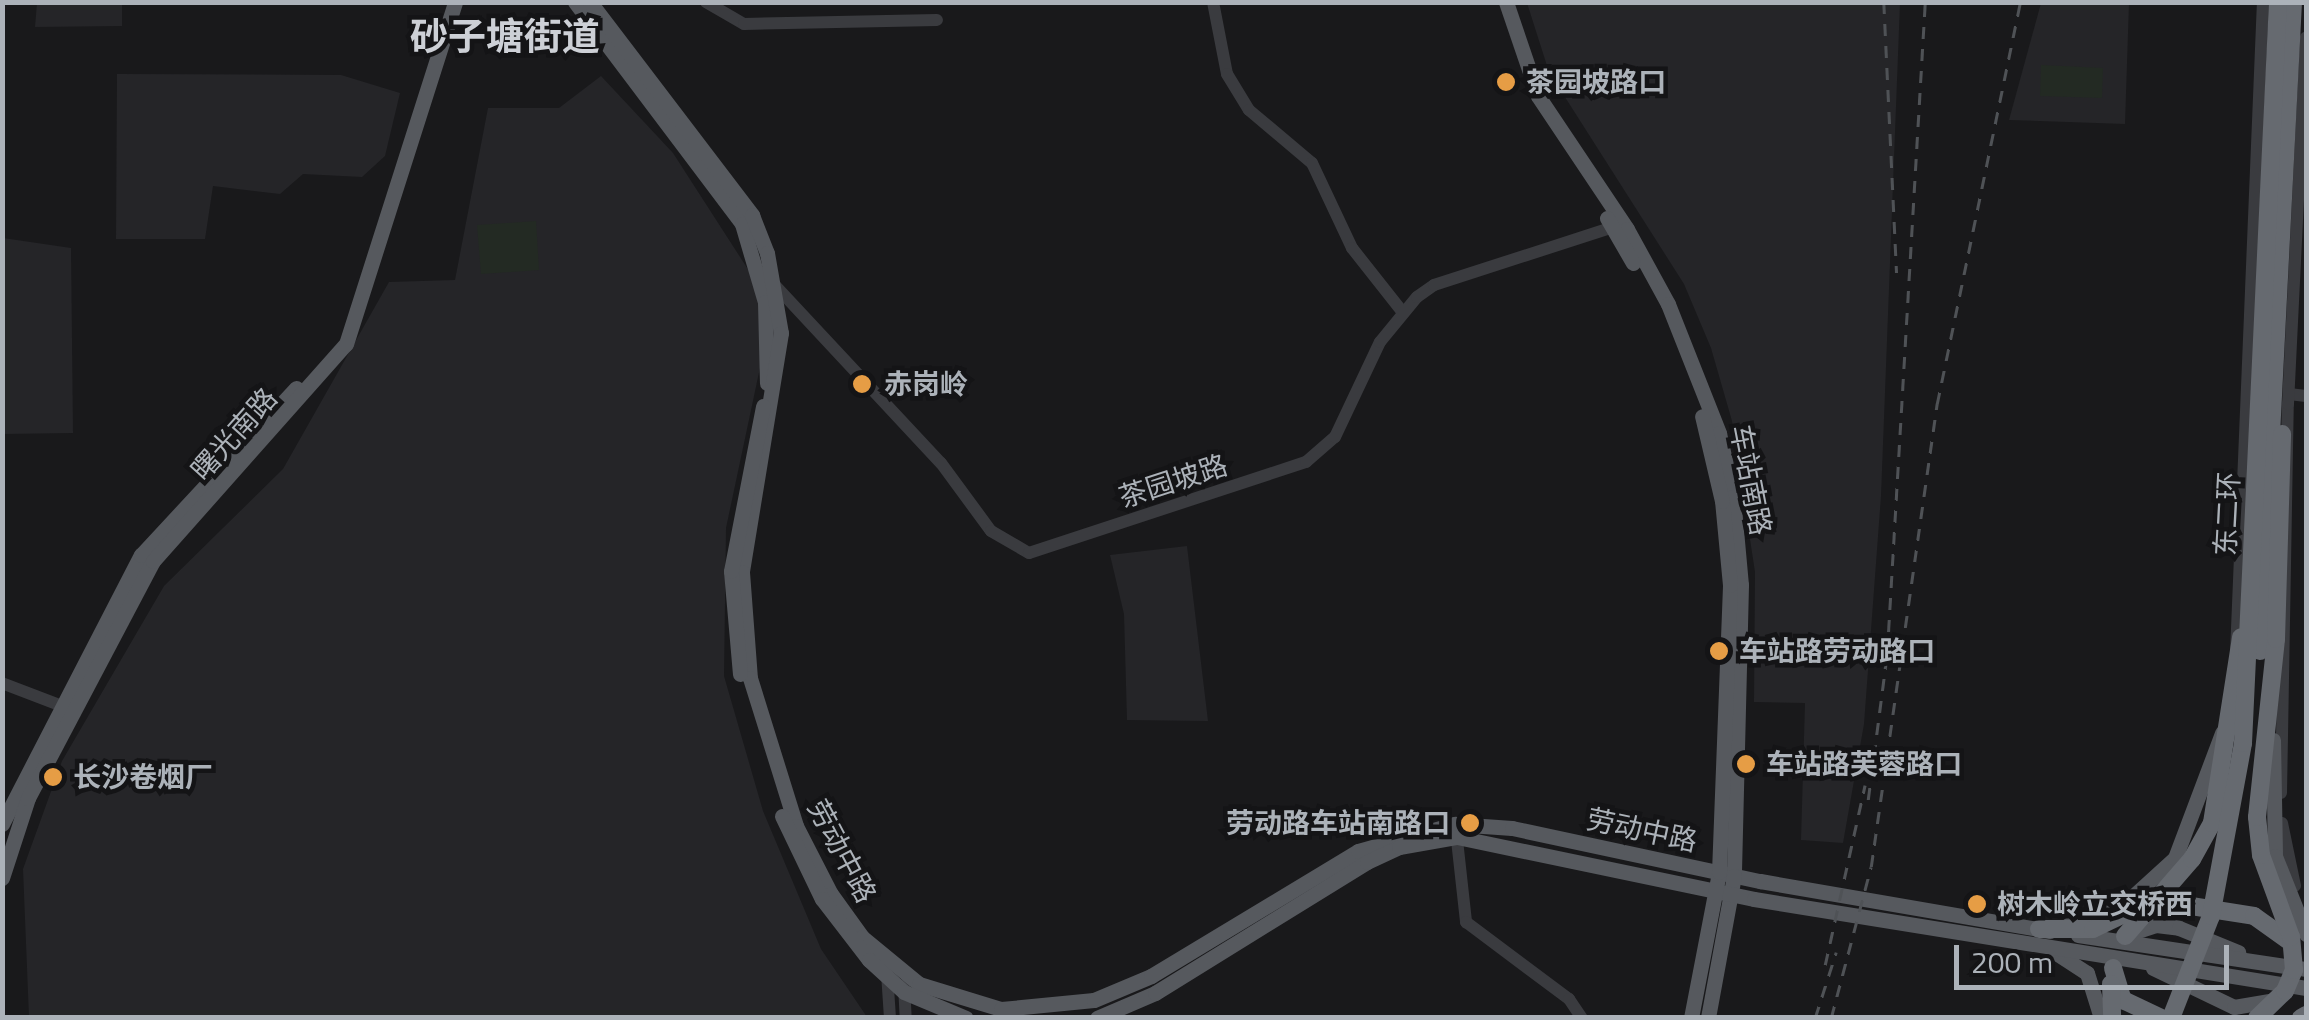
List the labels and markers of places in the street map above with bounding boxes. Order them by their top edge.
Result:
place label: 茶园坡路口 [1526,65,1666,99]
marker: 茶园坡路口 [1495,71,1517,93]
place label: 赤岗岭 [884,367,968,401]
marker: 赤岗岭 [849,371,875,397]
place label: 车站路劳动路口 [1739,634,1935,668]
marker: 车站路劳动路口 [1708,640,1730,662]
place label: 车站路芙蓉路口 [1766,747,1962,781]
marker: 车站路芙蓉路口 [1735,753,1757,775]
place label: 长沙卷烟厂 [73,760,213,794]
marker: 长沙卷烟厂 [42,766,64,788]
place label: 劳动路车站南路口 [1226,806,1450,840]
marker: 劳动路车站南路口 [1459,812,1481,834]
place label: 树木岭立交桥西 [1997,887,2193,921]
marker: 树木岭立交桥西 [1966,893,1988,915]

